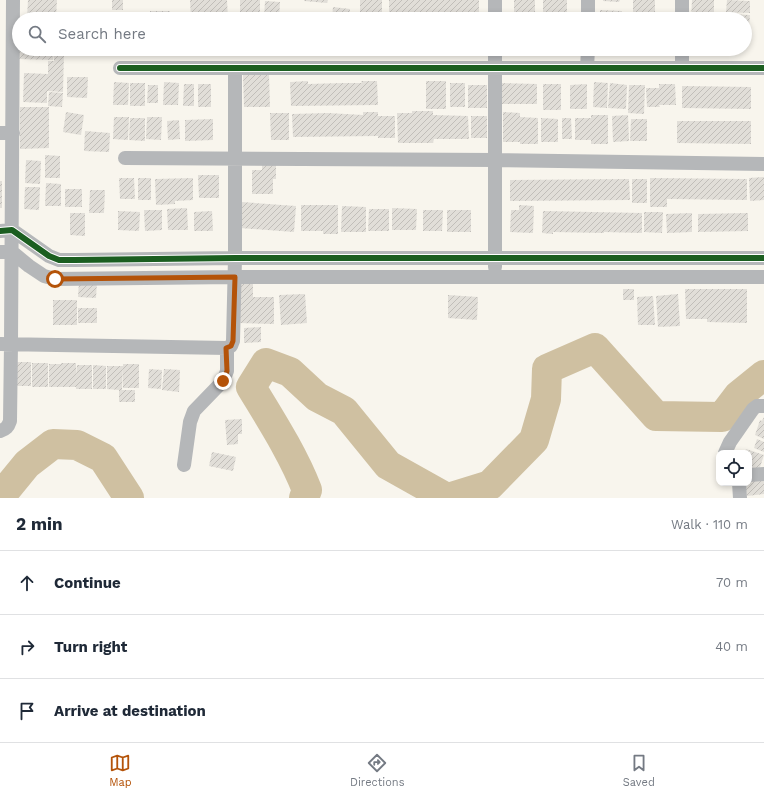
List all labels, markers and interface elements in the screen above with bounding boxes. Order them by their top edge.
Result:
search box [12,12,752,56]
icon: search [26,23,48,45]
text: Search here [58,25,146,43]
route start [46,270,64,288]
route end [214,372,232,390]
map controls [716,450,752,486]
button: locate [716,450,752,486]
text: 2 min [16,514,62,534]
text: Walk · 110 m [671,517,748,532]
icon: ahead [16,572,38,594]
text: Continue [54,574,121,592]
text: 70 m [716,575,748,590]
icon: right [16,636,38,658]
text: Turn right [54,638,127,656]
text: 40 m [715,639,748,654]
icon: arrive [16,700,38,722]
text: Arrive at destination [54,702,206,720]
tab: Map [109,752,132,789]
tab: Directions [350,752,404,789]
tab: Saved [623,752,655,789]

